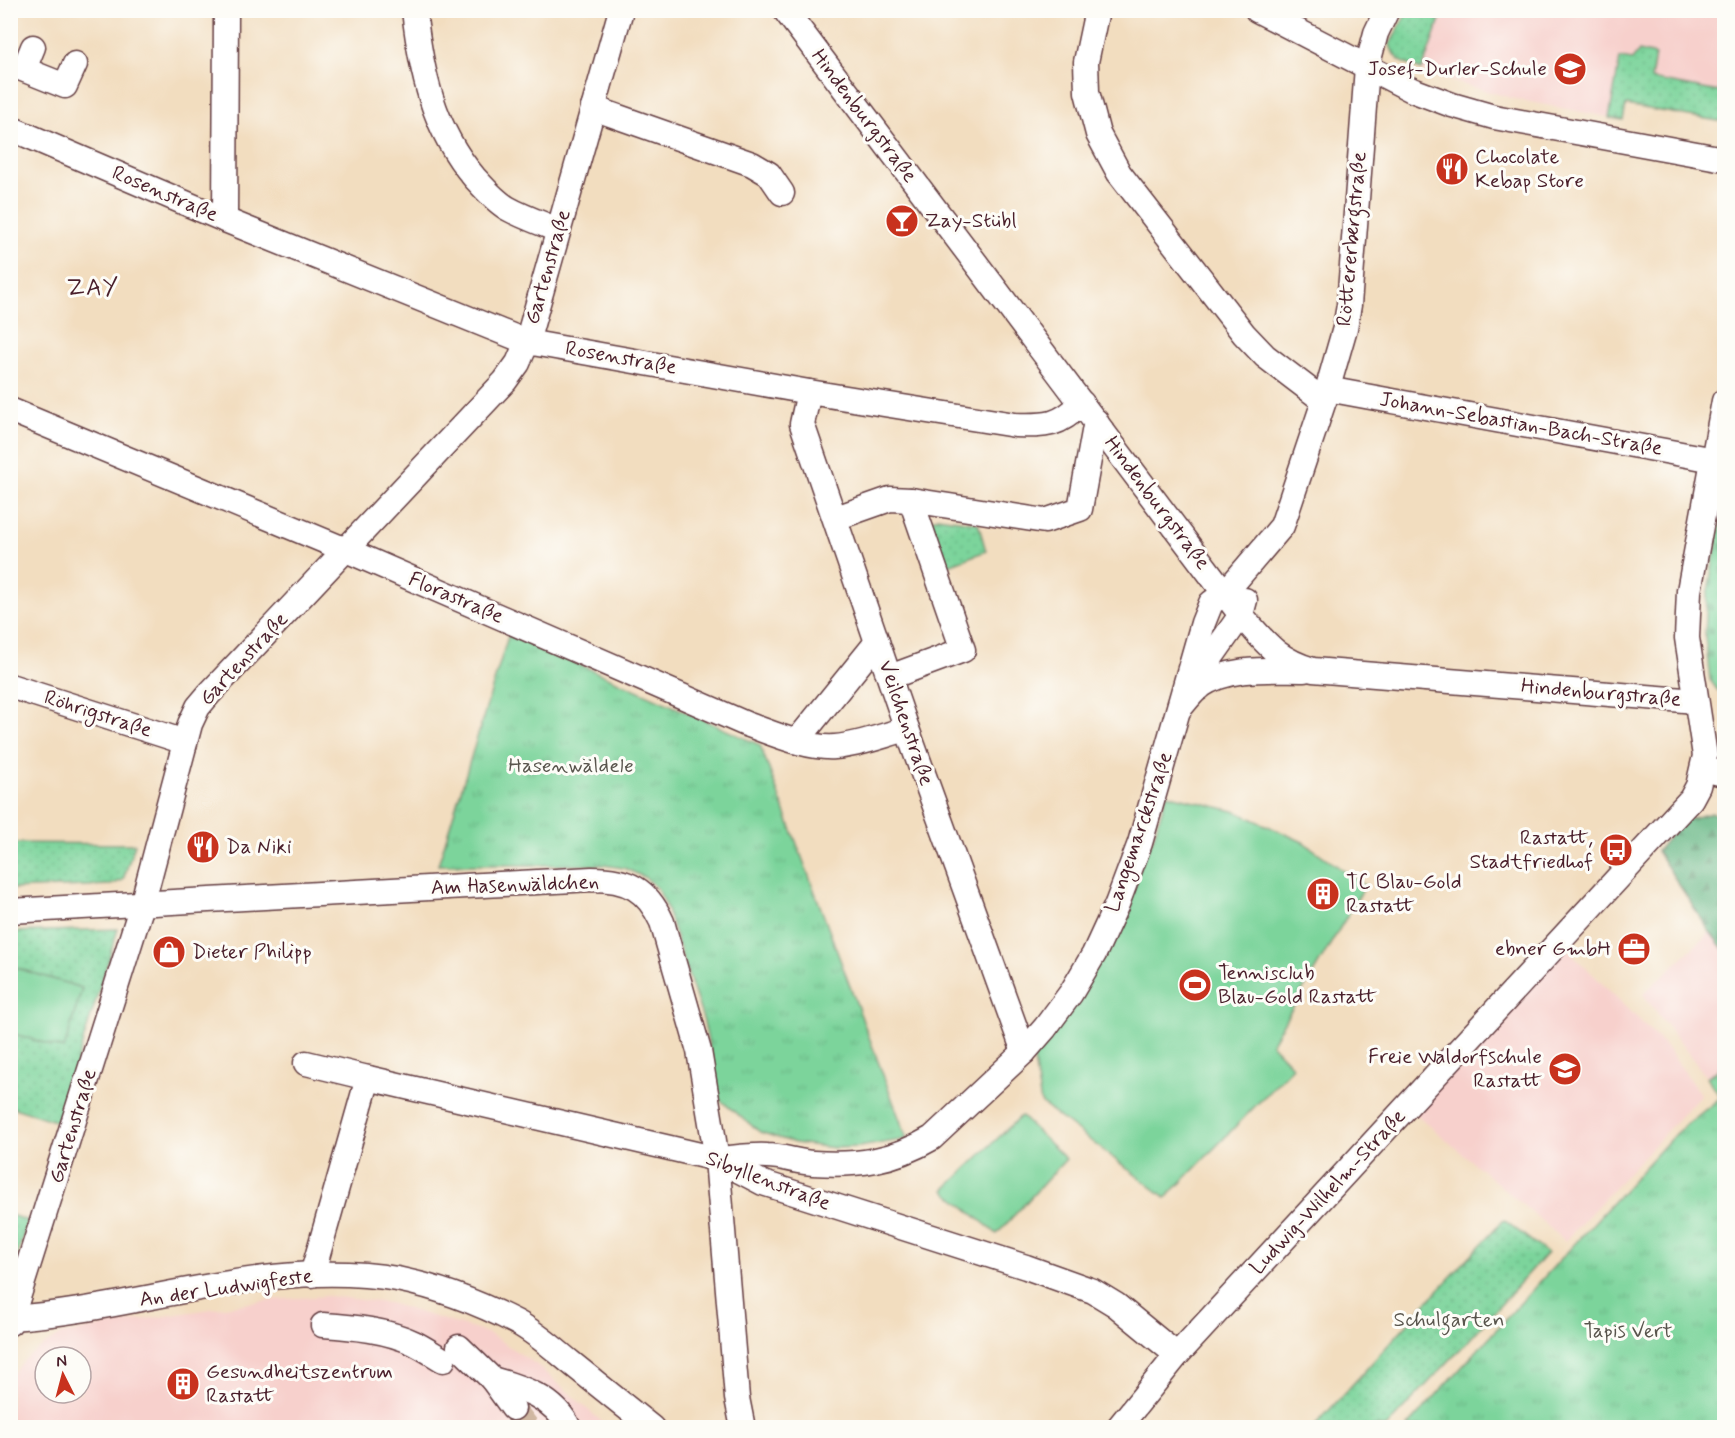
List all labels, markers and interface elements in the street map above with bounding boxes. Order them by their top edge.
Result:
street label: Hindenburgstraße [804,43,924,189]
school or university icon: Josef-Durler-Schule [1552,51,1588,87]
place label: Josef-Durler-Schule [1367,55,1547,83]
place label: Chocolate Kebap Store [1475,143,1584,195]
street label: Röttererbergstraße [1330,151,1376,328]
restaurant icon: Chocolate Kebap Store [1434,151,1470,187]
street label: Rosenstraße [108,159,222,229]
bar icon: Zay-Stübl [884,203,920,239]
street label: Gartenstraße [518,206,578,328]
place label: Zay-Stübl [925,207,1017,235]
district label: ZAY [66,273,120,304]
street label: Rosenstraße [563,334,679,382]
street label: Johann-Sebastian-Bach-Straße [1377,385,1665,463]
street label: Hindenburgstraße [1097,430,1217,576]
street label: Florastraße [404,565,508,631]
street label: Gartenstraße [193,606,295,712]
street label: Veilchenstraße [871,657,941,789]
street label: Hindenburgstraße [1520,672,1682,714]
street label: Röhrigstraße [40,683,156,746]
street label: Langemarckstraße [1098,748,1181,916]
park label: Hasenwäldele [508,752,634,780]
place label: Rastatt, Stadtfriedhof [1469,824,1593,876]
restaurant icon: Da Niki [185,829,221,865]
bus stop icon: Rastatt, Stadtfriedhof [1598,832,1634,868]
place label: Da Niki [226,833,292,861]
street label: Am Hasenwäldchen [430,868,600,902]
place label: TC Blau-Gold Rastatt [1346,868,1462,920]
building icon: TC Blau-Gold Rastatt [1305,876,1341,912]
office icon: ebner GmbH [1616,931,1652,967]
shop icon: Dieter Philipp [151,934,187,970]
place label: ebner GmbH [1495,935,1611,963]
place label: Dieter Philipp [192,938,312,966]
place label: Tennisclub Blau-Gold Rastatt [1218,959,1378,1011]
sports icon: Tennisclub Blau-Gold Rastatt [1177,967,1213,1003]
place label: Freie Waldorfschule Rastatt [1368,1043,1542,1095]
school or university icon: Freie Waldorfschule Rastatt [1547,1051,1583,1087]
street label: Gartenstraße [42,1065,104,1187]
street label: Ludwig-Wilhelm-Straße [1244,1103,1412,1281]
street label: Sibyllenstraße [702,1144,834,1218]
street label: An der Ludwigfeste [137,1262,315,1314]
park label: Schulgarten [1394,1306,1504,1336]
park label: Tapis Vert [1584,1317,1673,1345]
north arrow [33,1345,93,1405]
text: N [55,1351,68,1373]
place label: Gesundheitszentrum Rastatt [206,1358,393,1410]
building icon: Gesundheitszentrum Rastatt [165,1366,201,1402]

